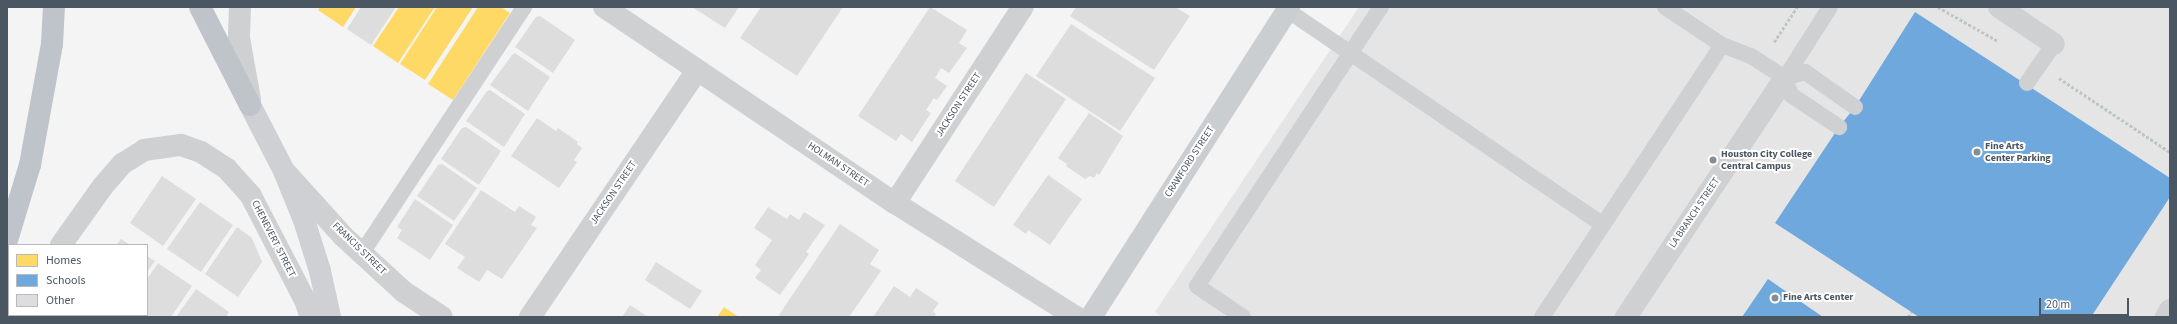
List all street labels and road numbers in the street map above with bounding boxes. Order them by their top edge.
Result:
street label: JACKSON STREET [934,71,984,139]
street label: CRAWFORD STREET [1163,124,1217,200]
street label: HOLMAN STREET [805,140,871,190]
street label: JACKSON STREET [588,159,640,227]
street label: LA BRANCH STREET [1667,176,1723,250]
street label: CHENEVERT STREET [248,199,298,279]
street label: FRANCIS STREET [330,220,388,278]

